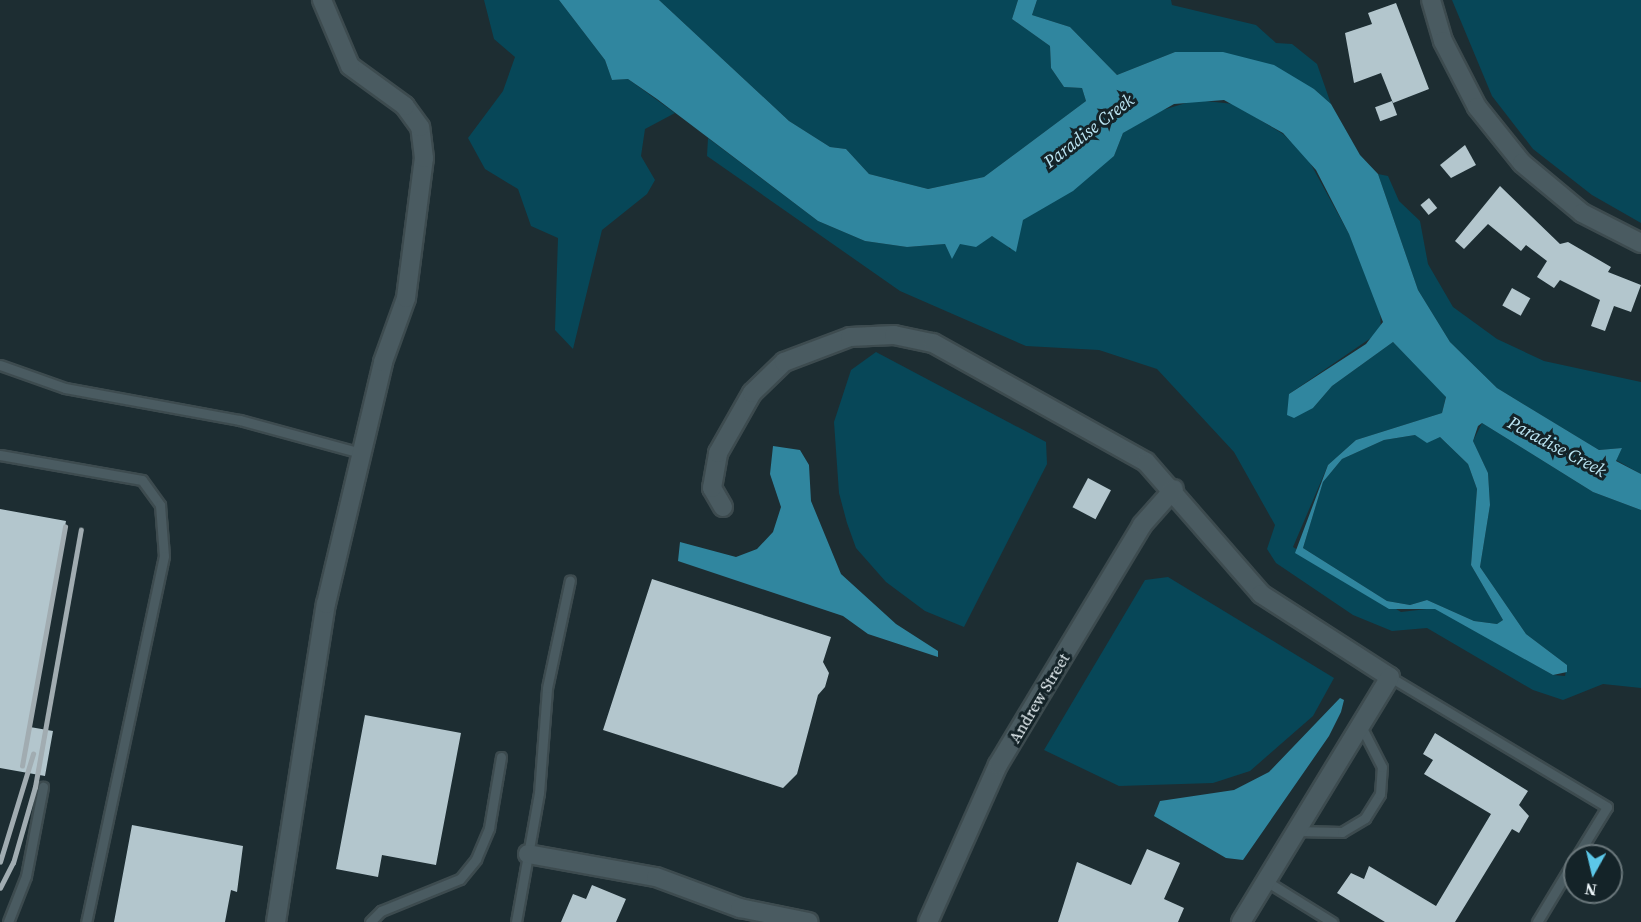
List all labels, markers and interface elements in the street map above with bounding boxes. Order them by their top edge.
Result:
water label: Paradise Creek [1040,89,1138,173]
water label: Paradise Creek [1504,412,1610,482]
street label: Andrew Street [1005,650,1073,746]
north arrow [1563,844,1623,904]
text: N [1583,878,1598,902]

